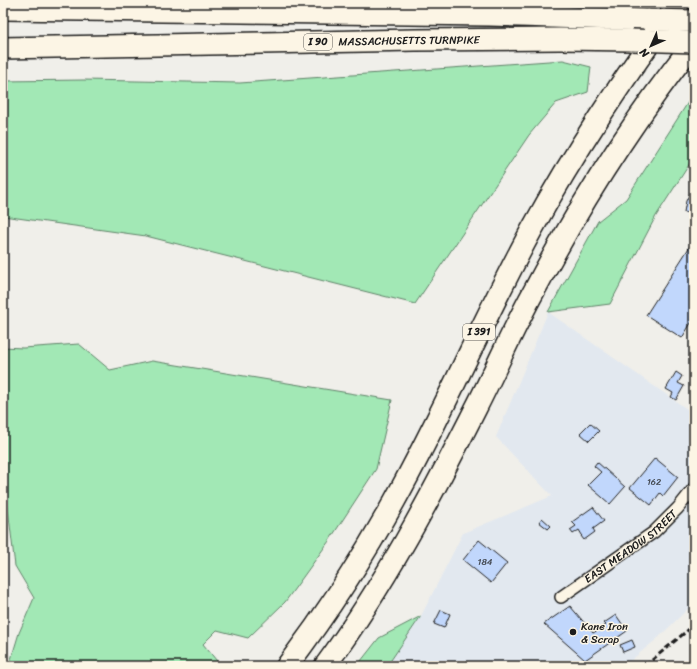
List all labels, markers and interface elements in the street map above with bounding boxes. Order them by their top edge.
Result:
north arrow [631,26,671,66]
street label: MASSACHUSETTS TURNPIKE [338,30,480,51]
road number: I 90 [304,34,332,50]
text: N [635,43,654,63]
road number: I 391 [463,324,495,340]
house number: 162 [647,474,661,490]
street label: EAST MEADOW STREET [580,504,682,588]
house number: 184 [478,554,493,570]
place label: Kane Iron & Scrap [581,617,628,649]
marker: Kane Iron & Scrap [568,627,578,637]

